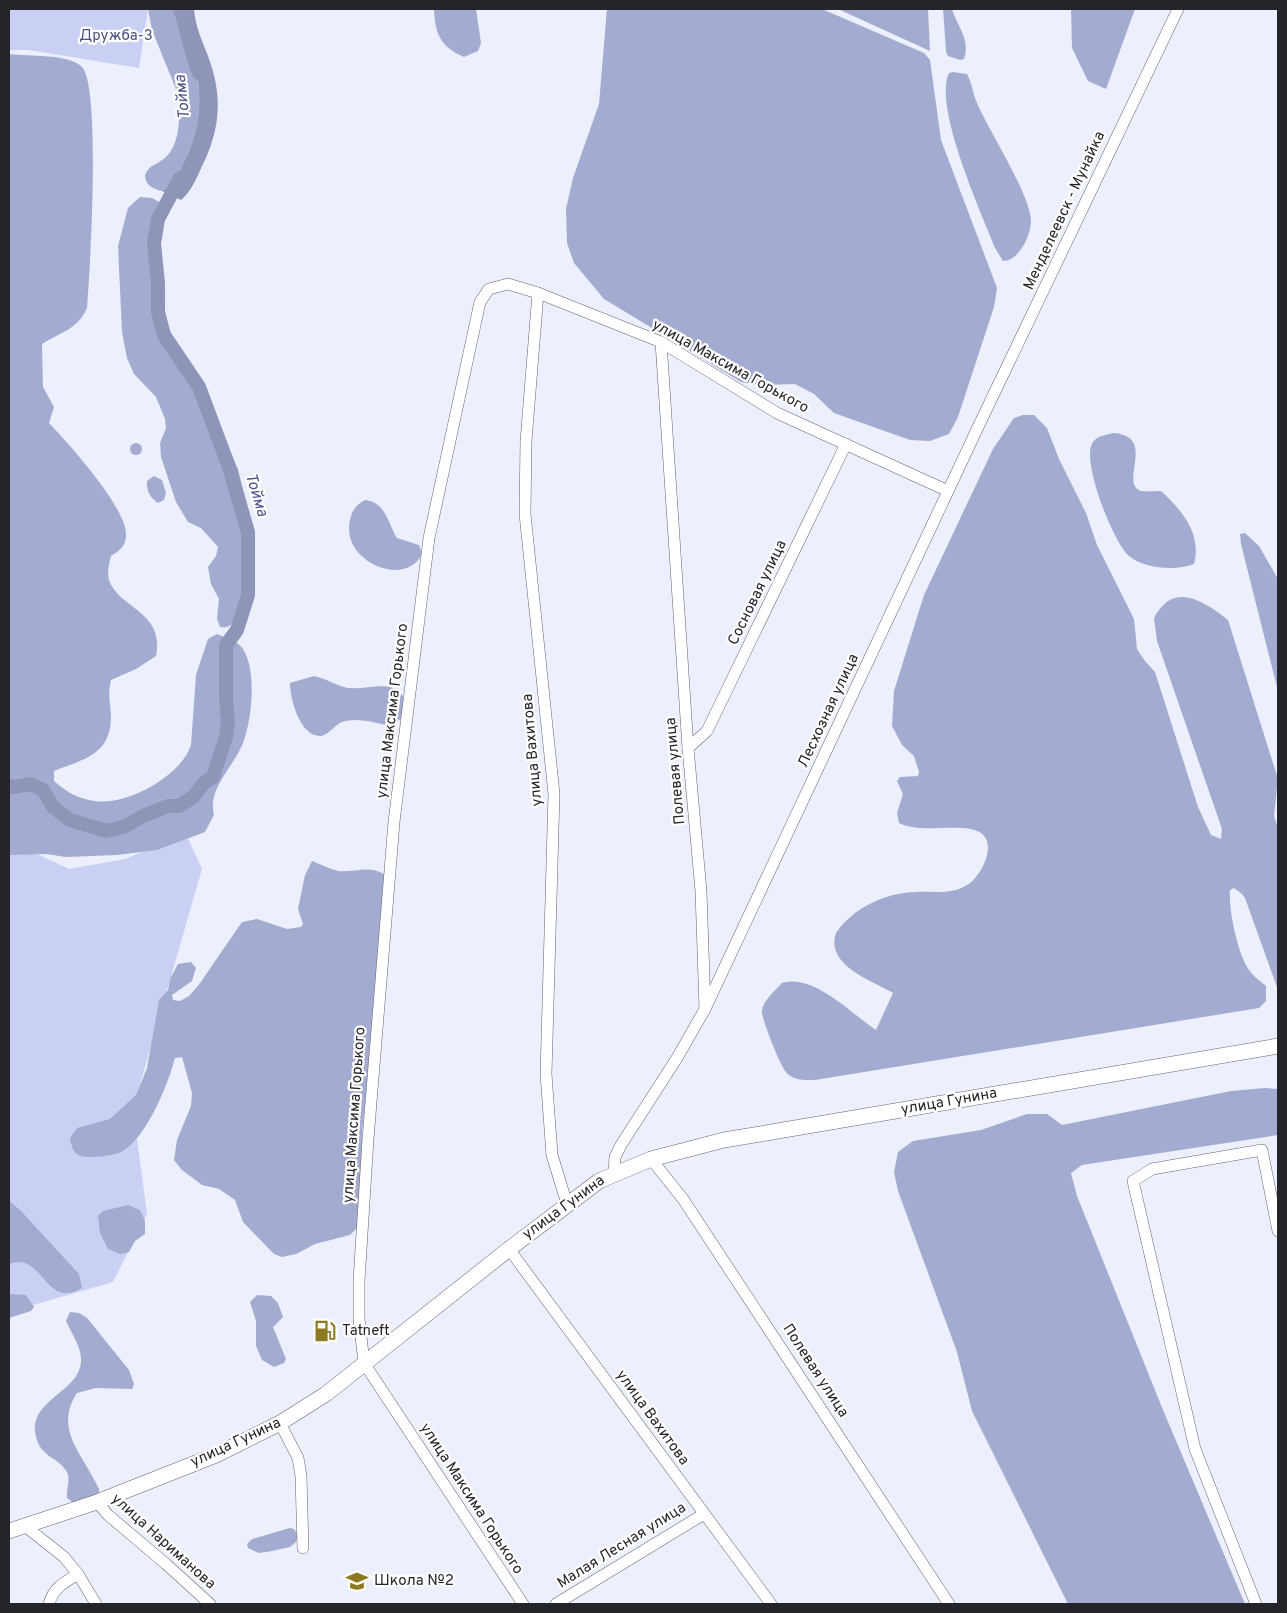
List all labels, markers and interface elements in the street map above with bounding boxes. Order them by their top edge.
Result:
park label: Дружба-3 [79,27,153,46]
water label: Тойма [171,73,195,120]
street label: Менделеевск - Мунайка [1020,129,1110,293]
street label: улица Максима Горького [648,316,812,418]
water label: Тойма [240,471,272,520]
street label: Сосновая улица [724,537,792,649]
street label: улица Максима Горького [373,622,413,800]
street label: Лесхозная улица [794,651,864,771]
street label: улица Вахитова [519,693,547,807]
street label: Полевая улица [662,717,690,825]
street label: улица Максима Горького [339,1026,371,1204]
street label: улица Гунина [899,1084,999,1120]
street label: улица Гунина [519,1172,609,1244]
fuel station icon: Tatneft [312,1318,338,1344]
street label: Полевая улица [778,1321,852,1421]
place label: Tatneft [342,1322,390,1341]
street label: улица Вахитова [611,1367,693,1469]
street label: улица Гунина [188,1414,284,1472]
street label: улица Максима Горького [415,1420,527,1578]
street label: улица Нариманова [107,1490,219,1594]
street label: Малая Лесная улица [554,1499,690,1593]
school or university icon: Школа №2 [344,1568,370,1594]
place label: Школа №2 [374,1572,454,1591]

